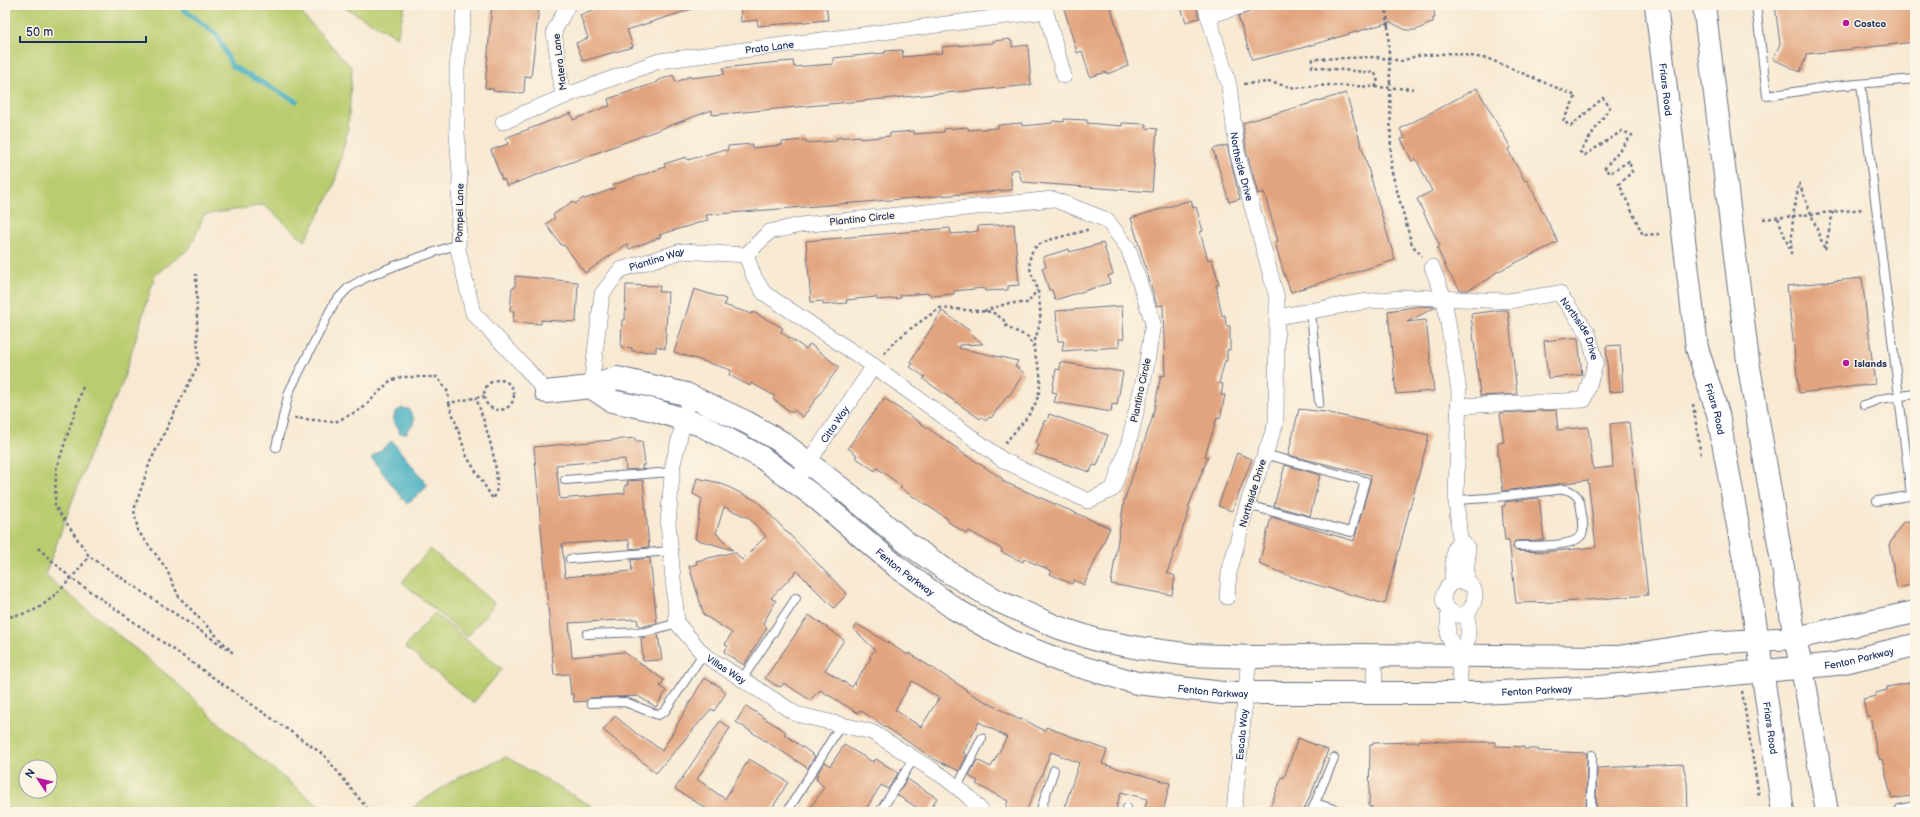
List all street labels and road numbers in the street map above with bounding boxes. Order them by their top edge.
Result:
street label: Matera Lane [551,33,569,91]
street label: Prato Lane [744,39,795,57]
street label: Friars Road [1656,62,1674,117]
street label: Northside Drive [1228,131,1255,203]
street label: Pompei Lane [453,183,467,243]
street label: Piantino Circle [829,210,895,228]
street label: Piantino Way [628,246,685,274]
street label: Northside Drive [1557,295,1600,362]
street label: Piantino Circle [1128,357,1154,424]
street label: Friars Road [1702,382,1727,436]
street label: Citta Way [818,404,852,445]
street label: Northside Drive [1237,458,1269,529]
street label: Fenton Parkway [873,546,937,599]
street label: Fenton Parkway [1824,645,1895,672]
street label: Villas Way [704,653,748,687]
street label: Fenton Parkway [1177,683,1249,700]
street label: Fenton Parkway [1501,683,1573,699]
street label: Friars Road [1760,701,1779,755]
street label: Escala Way [1234,708,1251,761]

